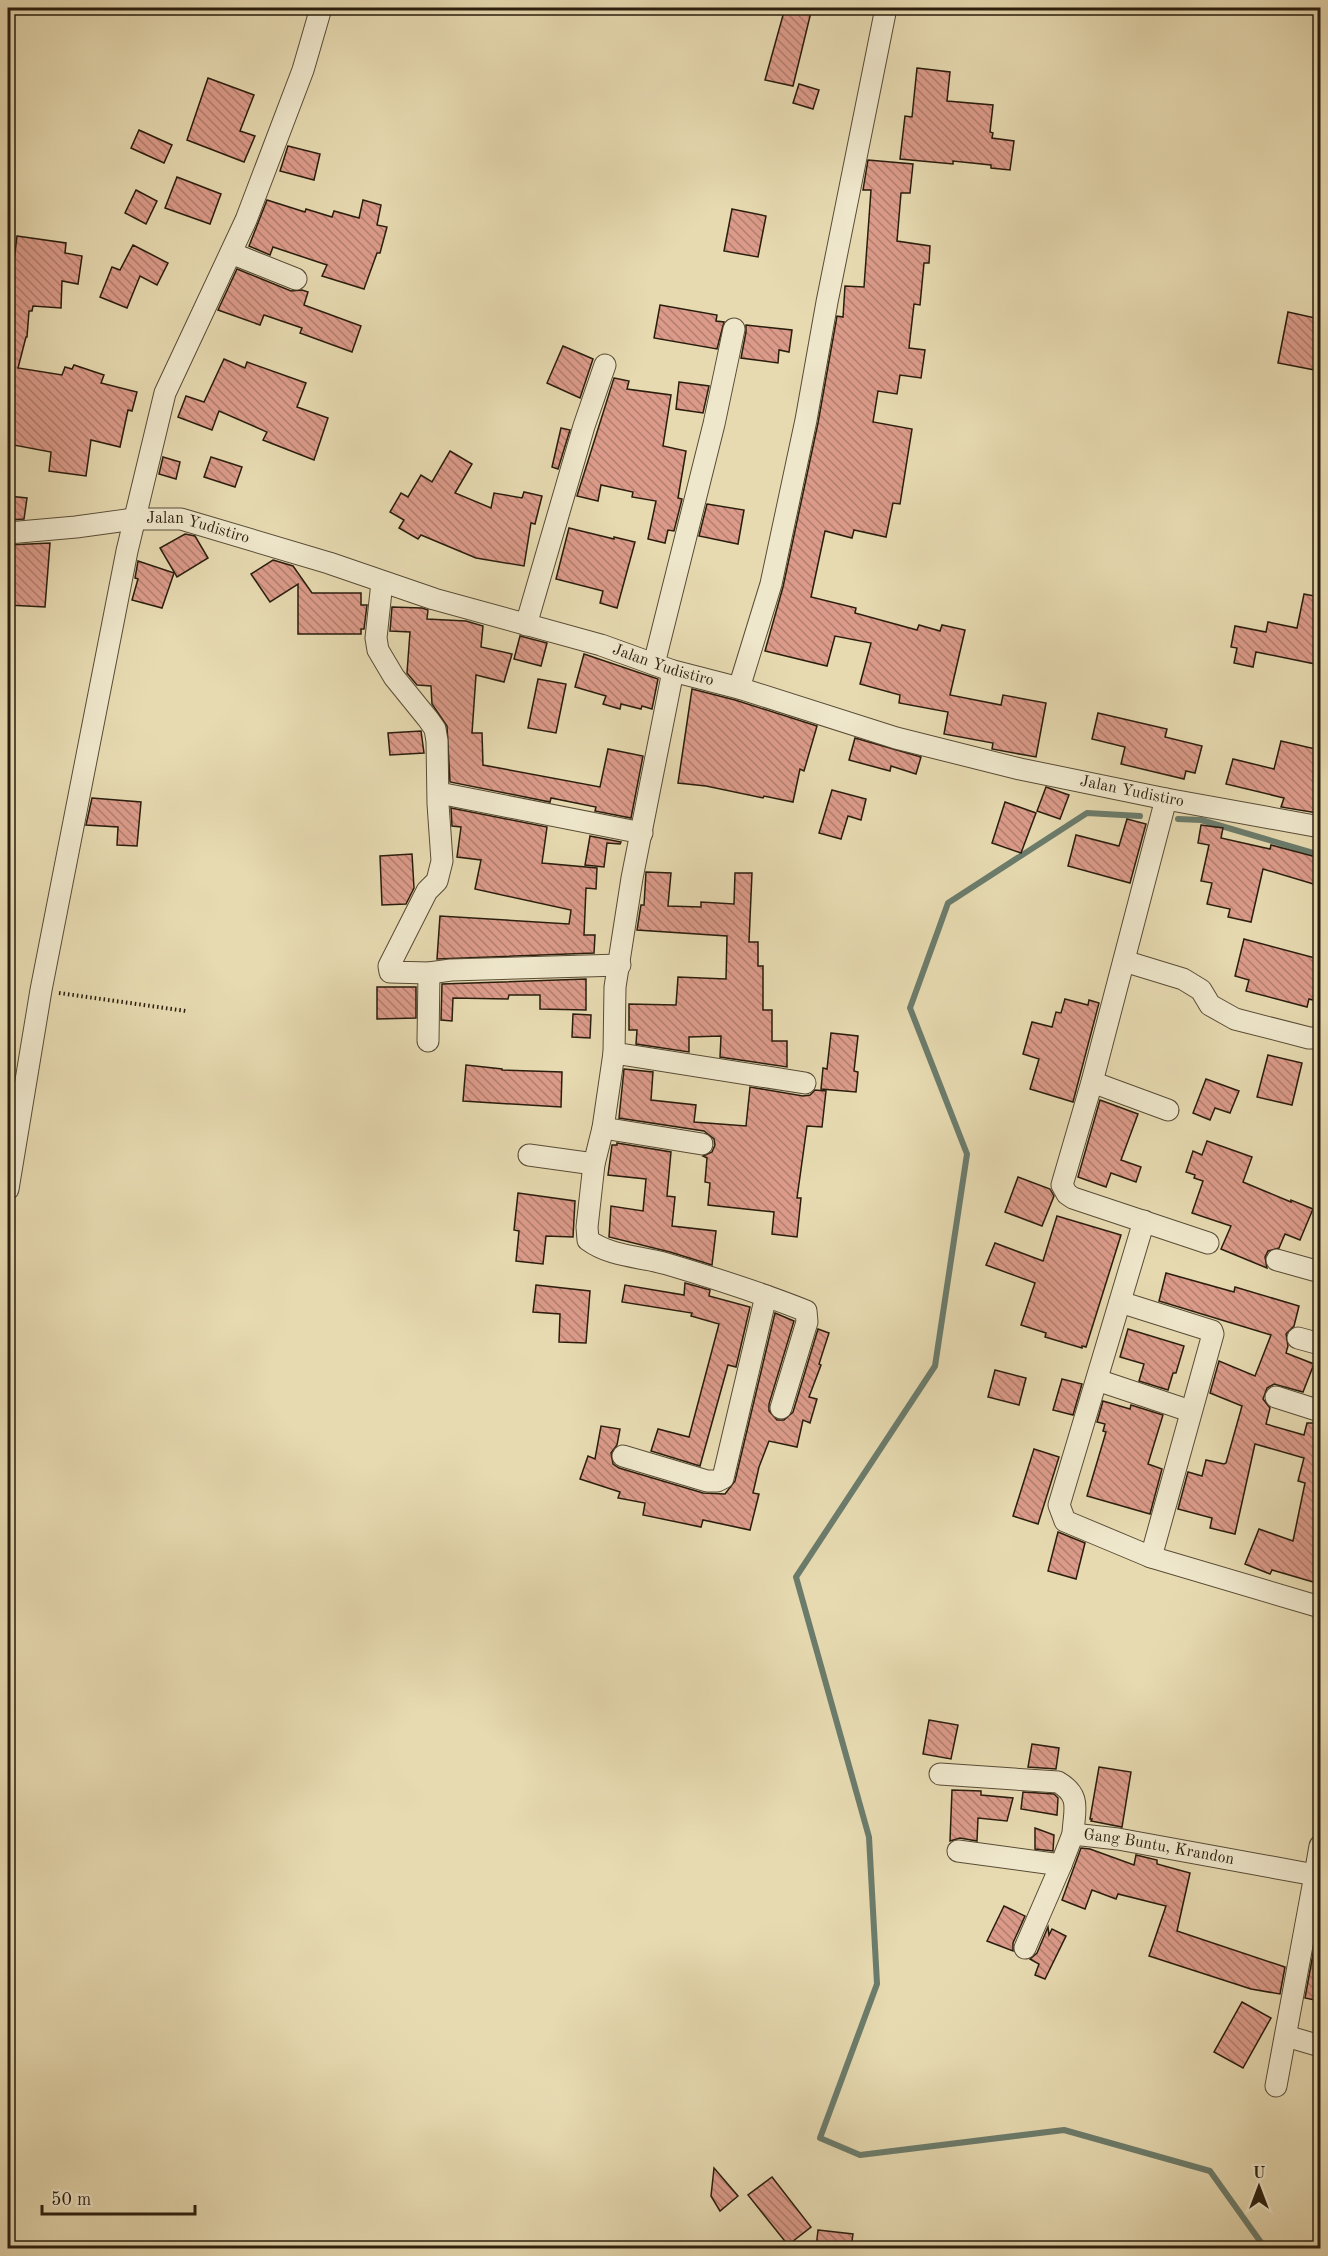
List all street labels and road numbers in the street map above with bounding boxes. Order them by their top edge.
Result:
street label: Jalan Yudistiro [146,511,251,547]
street label: Jalan Yudistiro [610,642,716,689]
street label: Jalan Yudistiro [1079,774,1185,810]
street label: Gang Buntu, Krandon [1083,1827,1236,1868]

